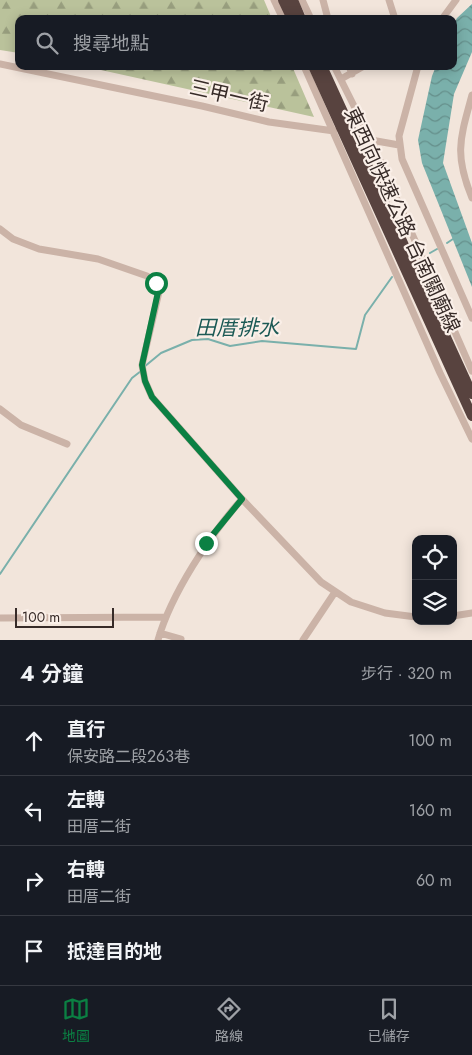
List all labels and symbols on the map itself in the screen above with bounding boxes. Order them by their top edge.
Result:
street label: 三甲一街 [187,73,271,119]
street label: 東西向快速公路 台南關廟線 [337,102,467,338]
route start [145,272,168,295]
water label: 田厝排水 [195,313,280,343]
route end [195,532,218,555]
scale bar [15,605,114,628]

